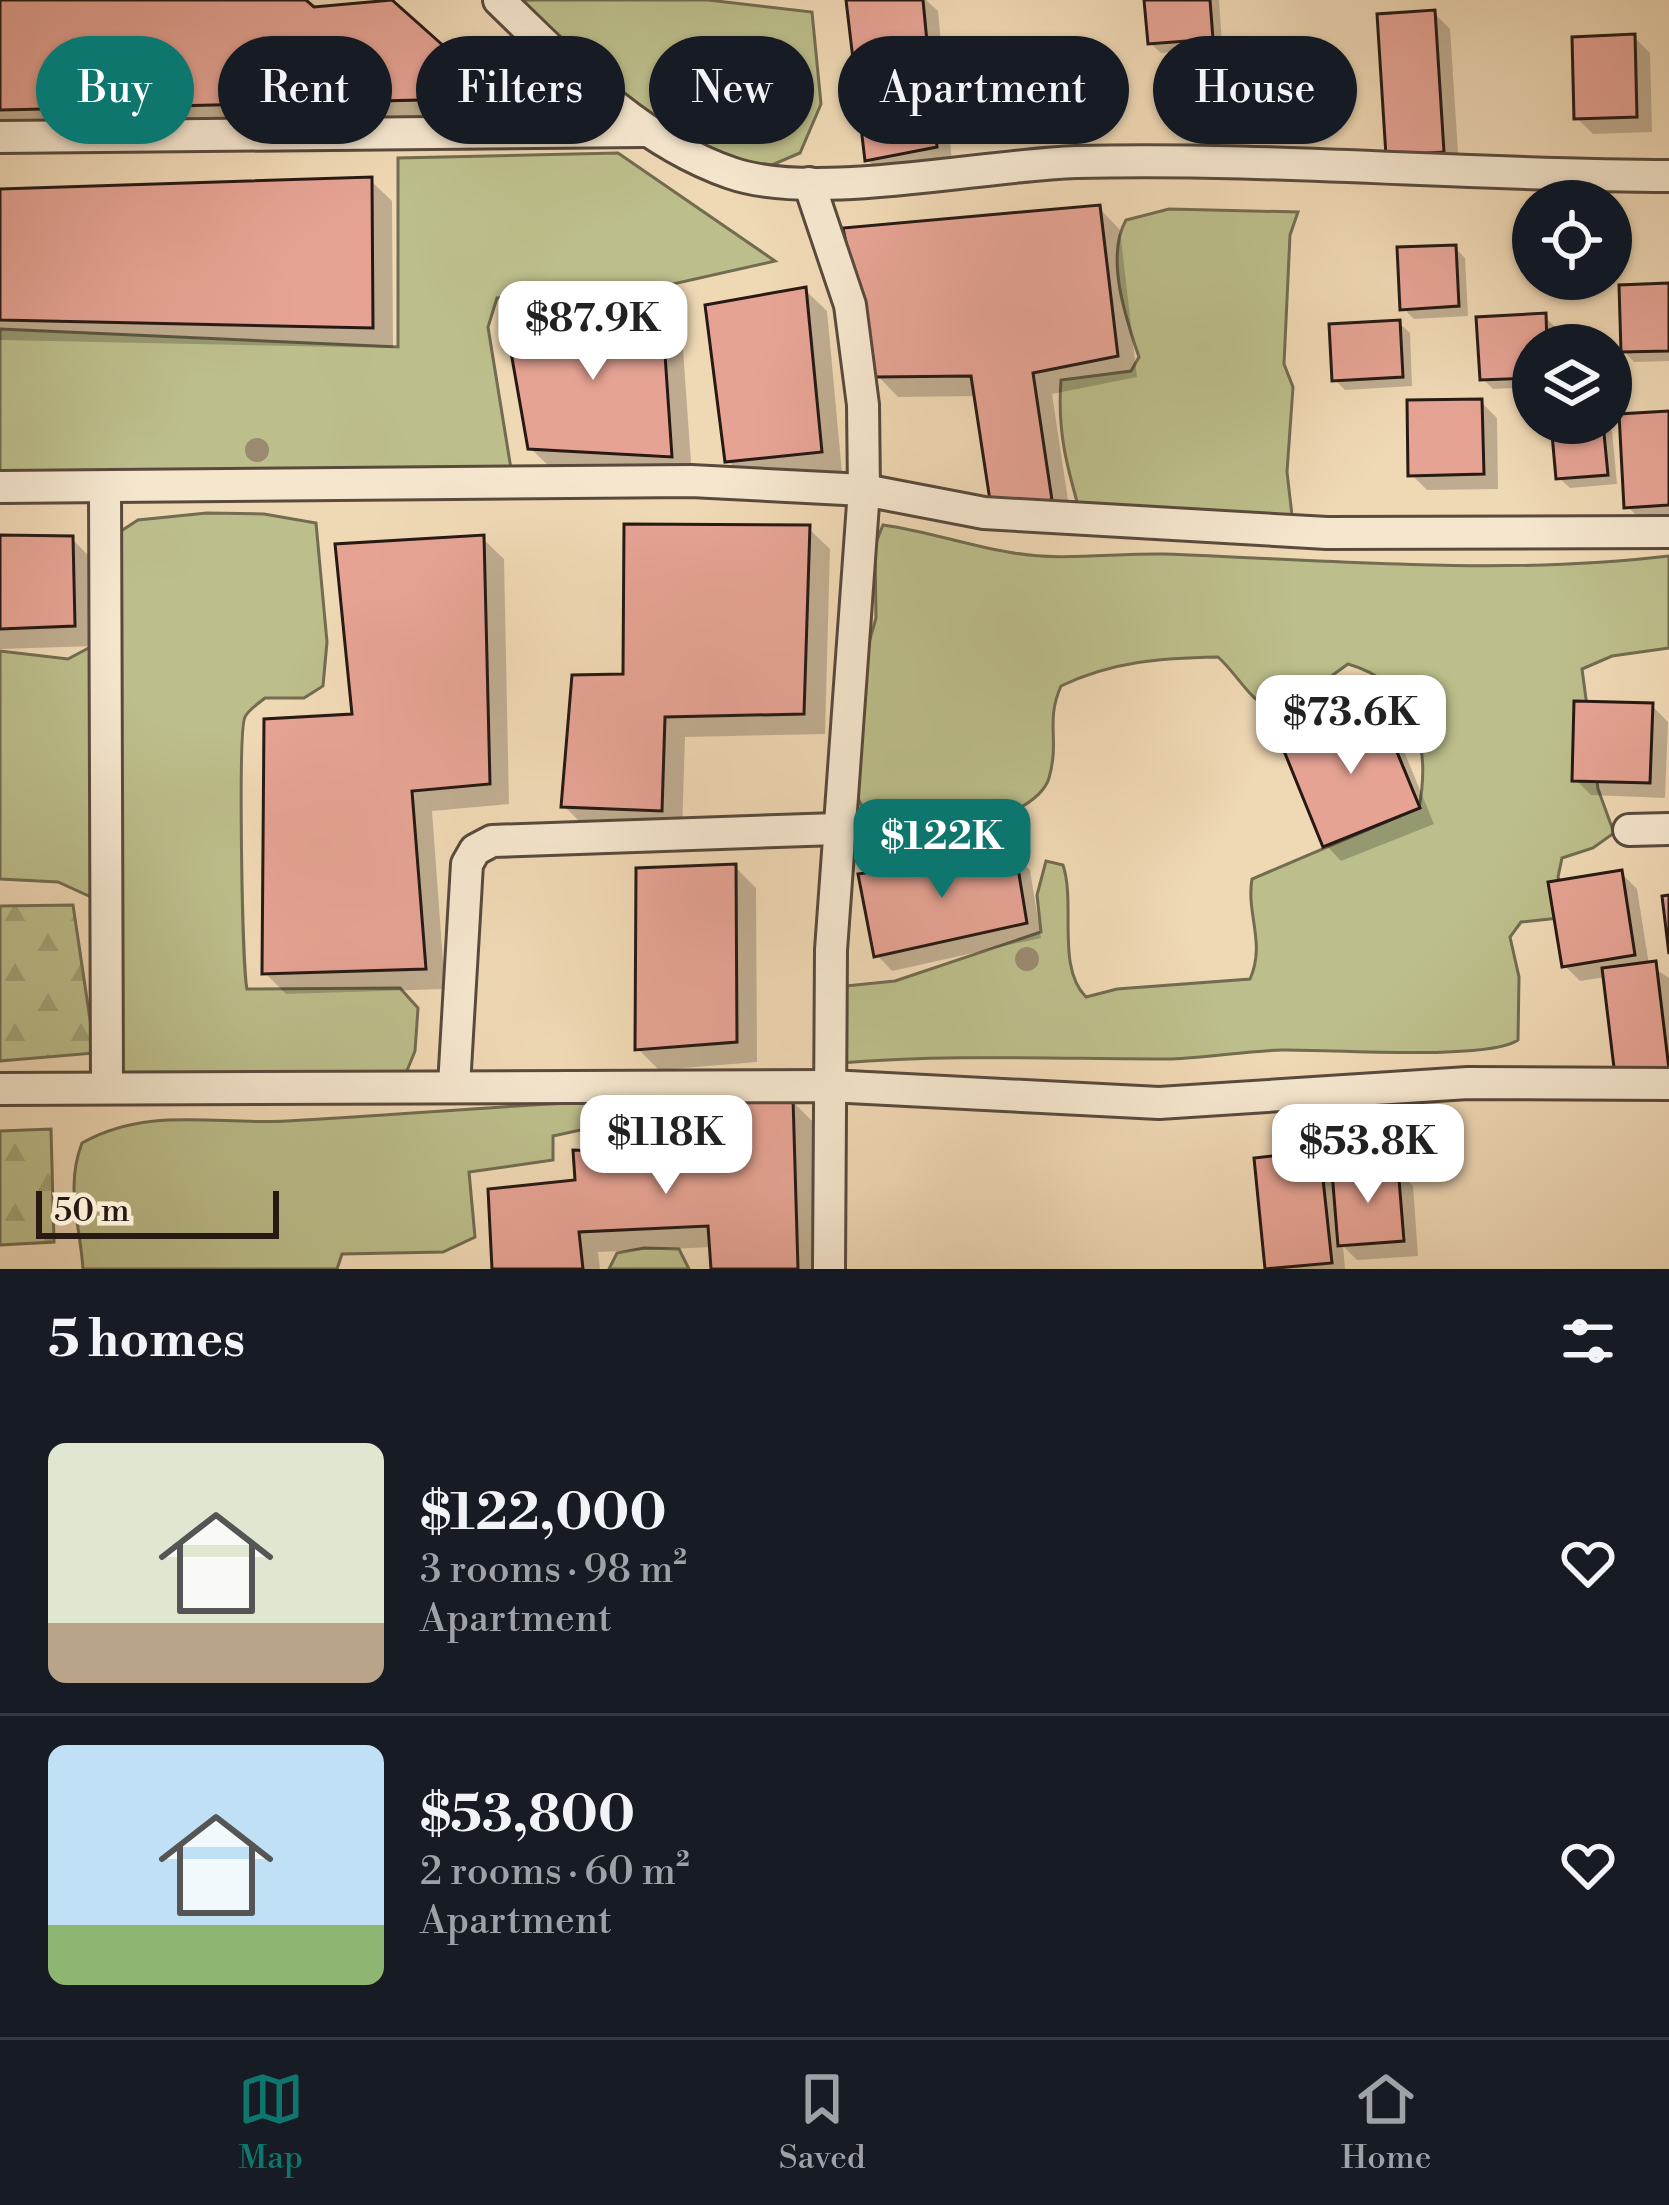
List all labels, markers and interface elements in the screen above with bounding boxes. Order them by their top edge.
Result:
chip: Buy [36,36,194,144]
chip: Rent [218,36,392,144]
chip: Filters [416,36,625,144]
chip: New [649,36,814,144]
chip: Apartment [838,36,1129,144]
chip: House [1153,36,1357,144]
map controls [1512,180,1632,444]
button: locate [1512,180,1632,300]
pin: $87.9K [495,281,691,383]
text: $87.9K [525,295,661,344]
button: layers [1512,324,1632,444]
pin: $73.6K [1253,675,1449,777]
text: $73.6K [1283,689,1419,738]
pin: $122K [858,799,1026,901]
text: $122K [880,813,1004,862]
pin: $118K [582,1095,750,1197]
pin: $53.8K [1270,1104,1466,1206]
text: $118K [607,1109,725,1158]
text: $53.8K [1299,1118,1437,1167]
scale bar [36,1185,279,1238]
text: 50 m [54,1191,130,1232]
icon: filters [1555,1308,1621,1374]
text: 5 homes [48,1309,245,1373]
text: $122,000 [420,1482,666,1546]
icon: home [144,1491,288,1635]
icon: heart [1555,1530,1621,1596]
text: 3 rooms · 98 m² [420,1546,687,1595]
text: Apartment [420,1595,612,1644]
text: $53,800 [420,1784,635,1848]
icon: home [144,1793,288,1937]
icon: heart [1555,1832,1621,1898]
text: 2 rooms · 60 m² [420,1848,690,1897]
text: Apartment [420,1897,612,1946]
tab: Map [238,2066,304,2179]
tab: Saved [779,2066,866,2179]
tab: Home [1341,2066,1431,2179]

